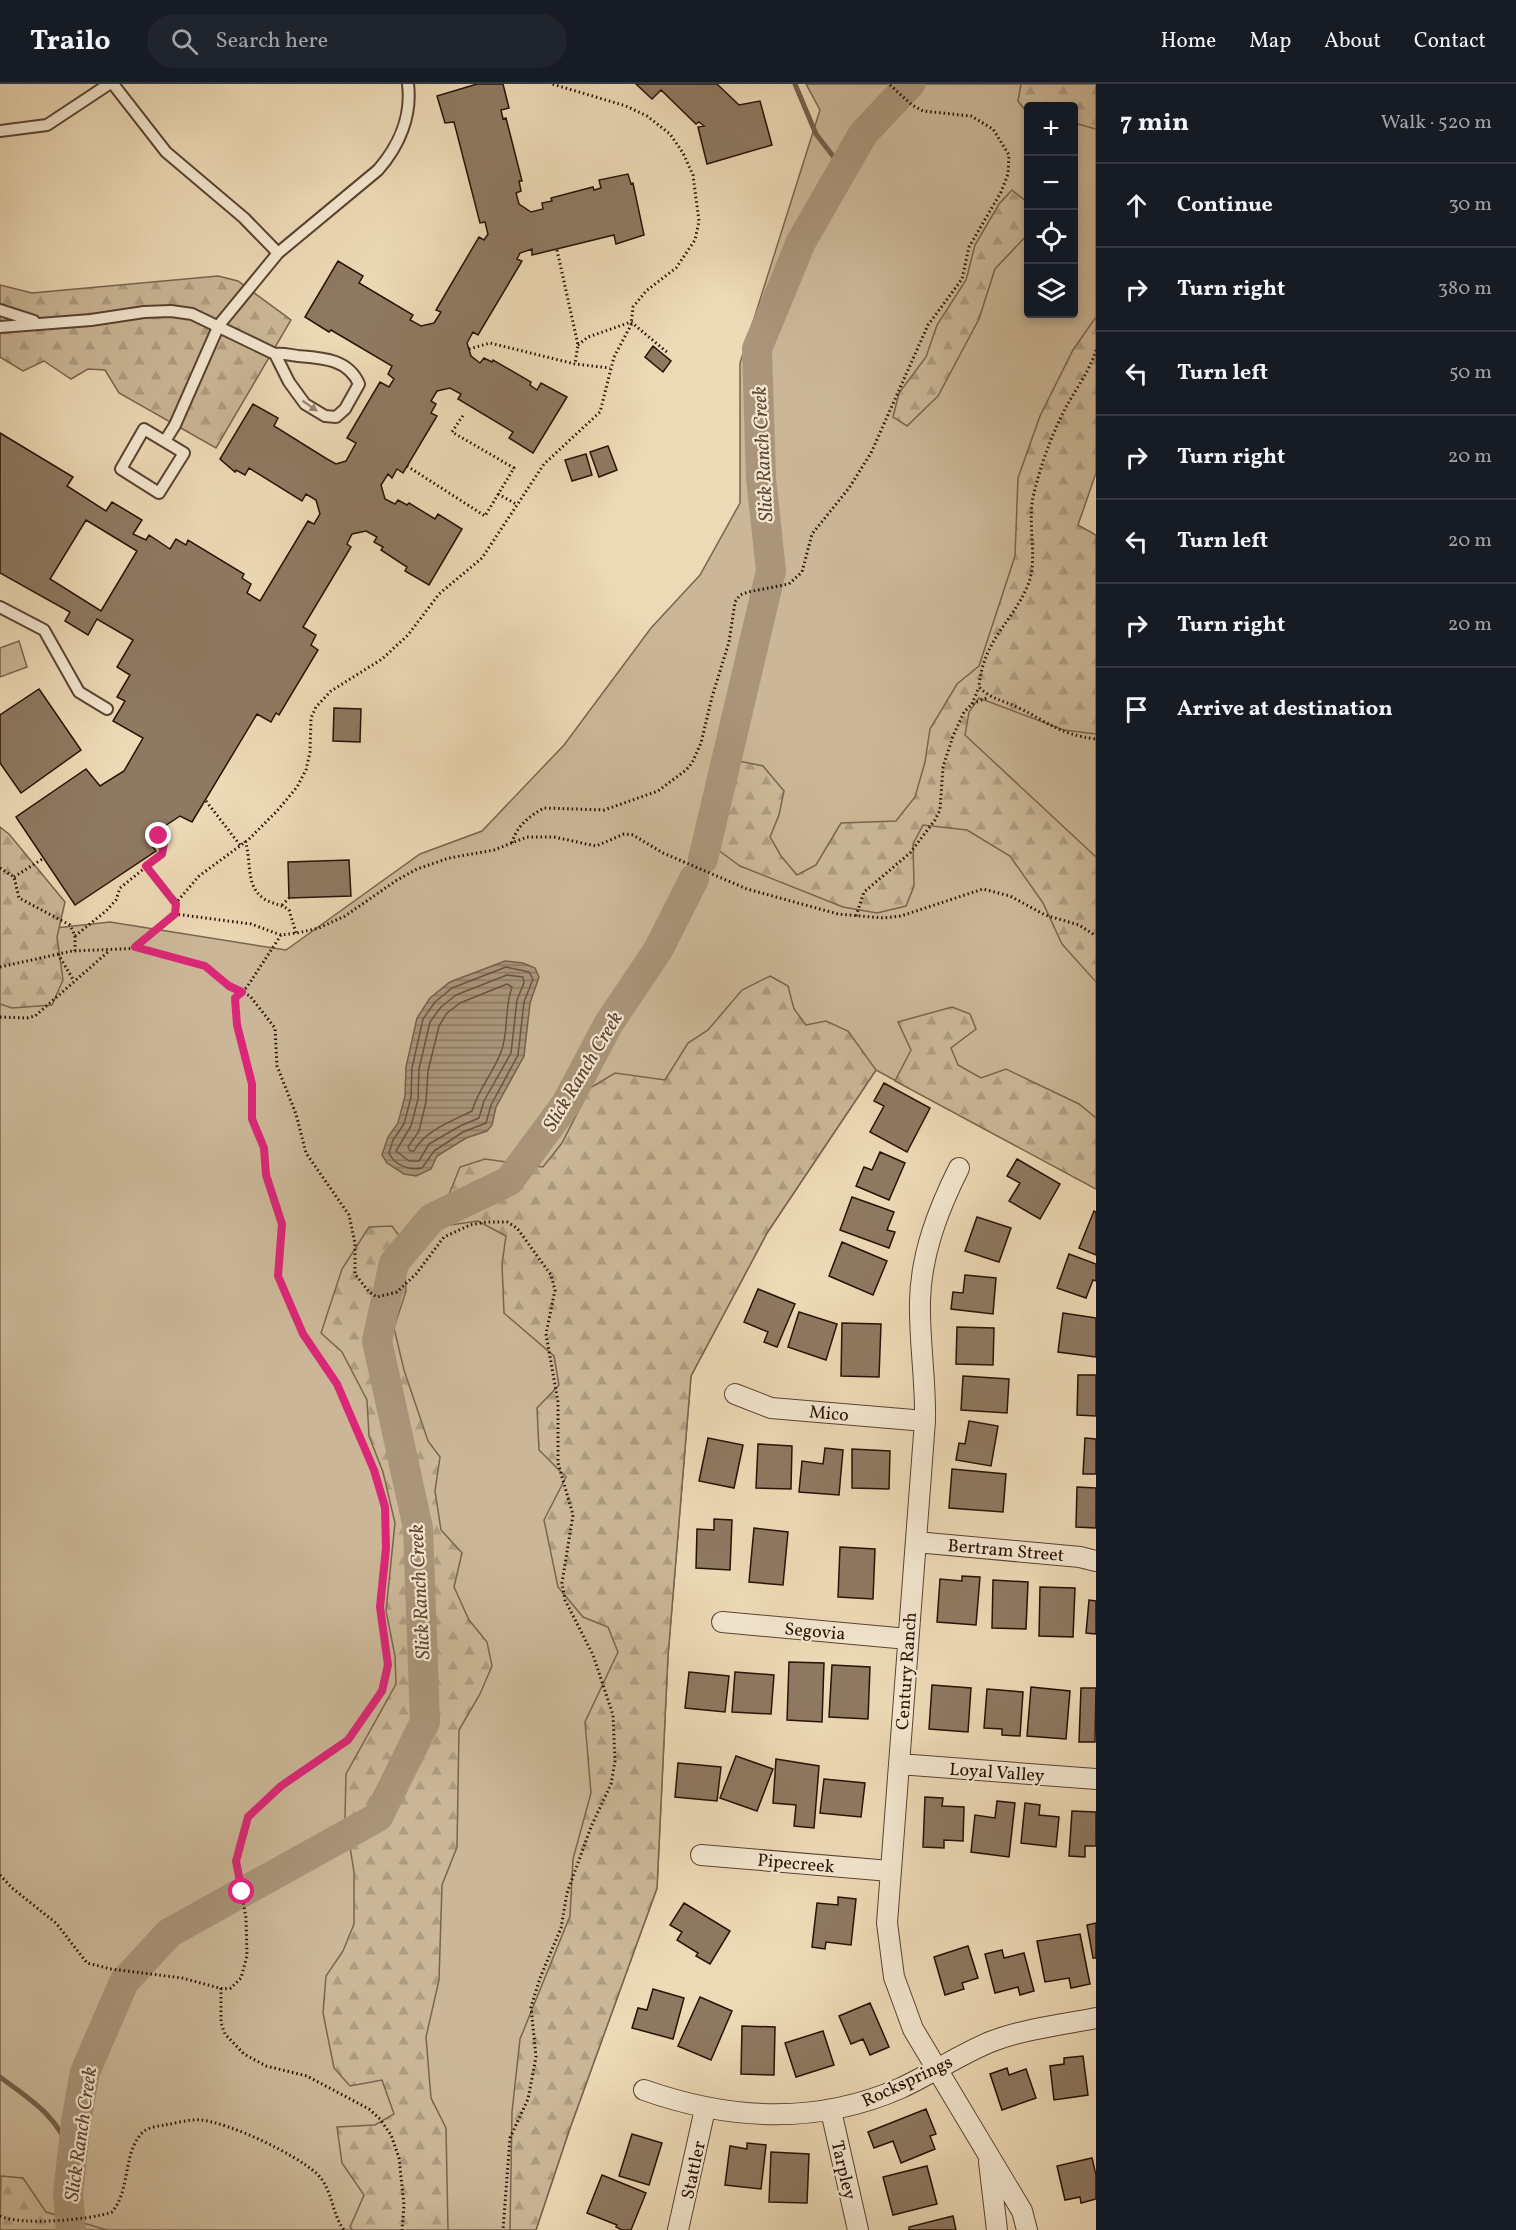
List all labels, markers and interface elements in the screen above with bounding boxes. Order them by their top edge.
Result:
search box [147,14,567,68]
text: Trailo [30,22,111,61]
icon: search [168,25,201,58]
text: Search here [216,26,328,57]
text: Home [1161,27,1216,56]
text: Map [1249,27,1291,56]
text: About [1324,27,1381,56]
text: Contact [1414,27,1486,56]
map controls [1024,102,1078,318]
button: + [1024,102,1078,156]
text: 7 min [1120,105,1189,141]
text: Walk · 520 m [1381,109,1492,137]
button: − [1024,156,1078,210]
icon: ahead [1120,189,1153,222]
text: Continue [1177,190,1273,221]
text: 30 m [1448,191,1492,219]
button: locate [1024,210,1078,264]
button: layers [1024,264,1078,318]
icon: right [1120,273,1153,306]
text: Turn right [1177,274,1285,305]
text: 380 m [1438,275,1492,303]
icon: left [1120,357,1153,390]
text: Turn left [1177,358,1268,389]
text: 50 m [1449,359,1492,387]
water label: Slick Ranch Creek [746,386,782,522]
one-way arrow [302,400,318,412]
icon: right [1120,441,1153,474]
text: Turn right [1177,442,1285,473]
text: 20 m [1448,443,1492,471]
icon: left [1120,525,1153,558]
text: Turn left [1177,526,1268,557]
text: 20 m [1448,527,1492,555]
icon: right [1120,609,1153,642]
text: Turn right [1177,610,1285,641]
text: 20 m [1448,611,1492,639]
icon: arrive [1120,693,1153,726]
text: Arrive at destination [1177,694,1393,725]
route end [145,822,171,848]
water label: Slick Ranch Creek [537,1007,631,1137]
street label: Mico [808,1400,850,1429]
water label: Slick Ranch Creek [403,1524,439,1660]
street label: Bertram Street [947,1534,1065,1569]
street label: Century Ranch [891,1611,924,1731]
street label: Segovia [783,1617,846,1648]
street label: Loyal Valley [949,1758,1045,1789]
street label: Pipecreek [756,1849,836,1880]
route start [228,1878,254,1904]
street label: Rocksprings [858,2050,957,2114]
water label: Slick Ranch Creek [59,2065,105,2203]
street label: Stattler [676,2138,713,2202]
street label: Tarpley [824,2139,861,2202]

